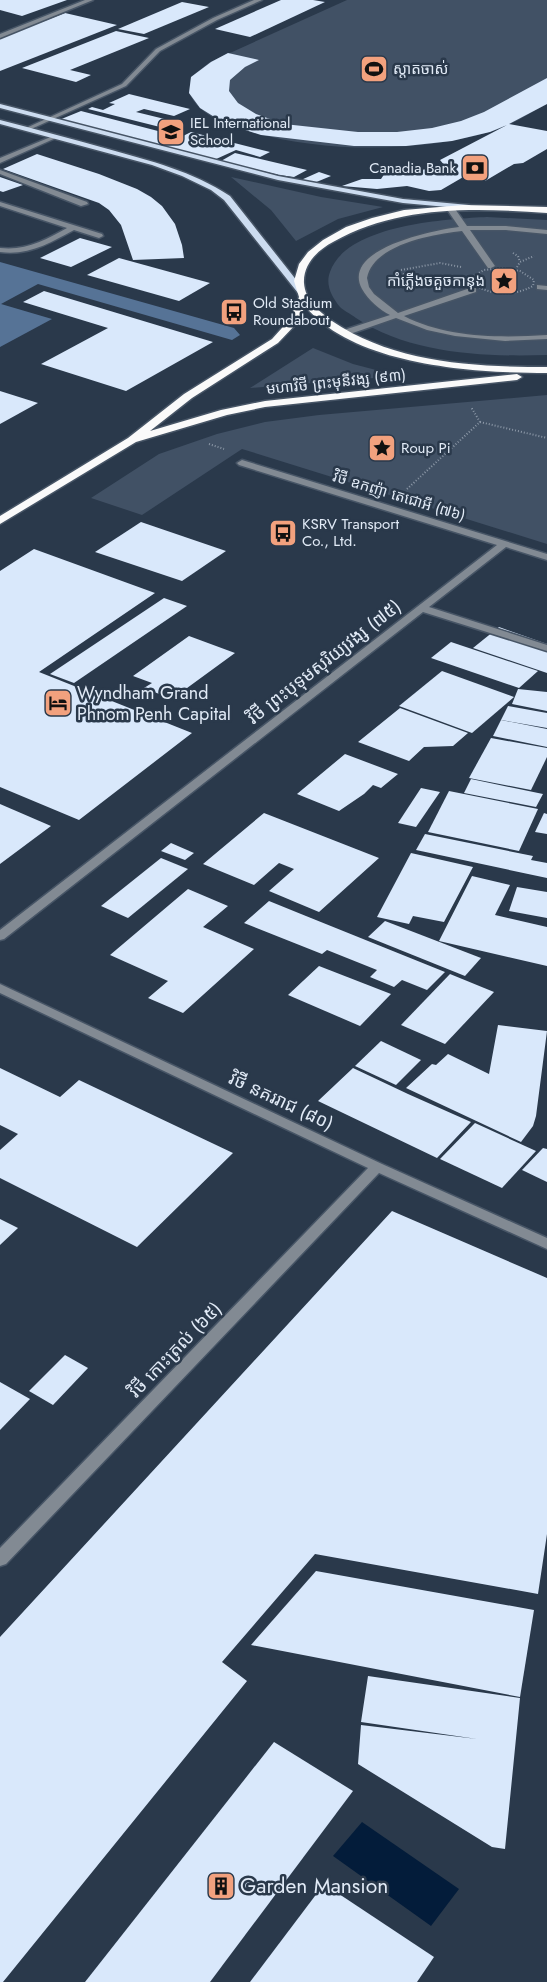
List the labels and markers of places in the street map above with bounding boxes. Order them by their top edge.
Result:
sports icon: ស្ដាតចាស់ [359,54,389,84]
place label: ស្ដាតចាស់ [393,58,449,80]
place label: IEL International School [190,112,291,151]
school or university icon: IEL International School [156,117,186,147]
bank icon: Canadia Bank [460,153,490,183]
place label: Canadia Bank [369,157,456,179]
place icon: កាំភ្លើងចគួចកានុង [489,266,519,296]
place label: កាំភ្លើងចគួចកានុង [387,270,485,292]
place label: Old Stadium Roundabout [253,292,332,331]
bus stop icon: Old Stadium Roundabout [219,297,249,327]
place icon: Roup Pi [367,433,397,463]
place label: Roup Pi [401,437,451,459]
place label: KSRV Transport Co., Ltd. [302,513,399,552]
bus stop icon: KSRV Transport Co., Ltd. [268,518,298,548]
place label: Wyndham Grand Phnom Penh Capital [77,680,231,727]
hotel icon: Wyndham Grand Phnom Penh Capital [43,688,73,718]
building icon: Garden Mansion [206,1871,236,1901]
place label: Garden Mansion [240,1871,388,1901]

